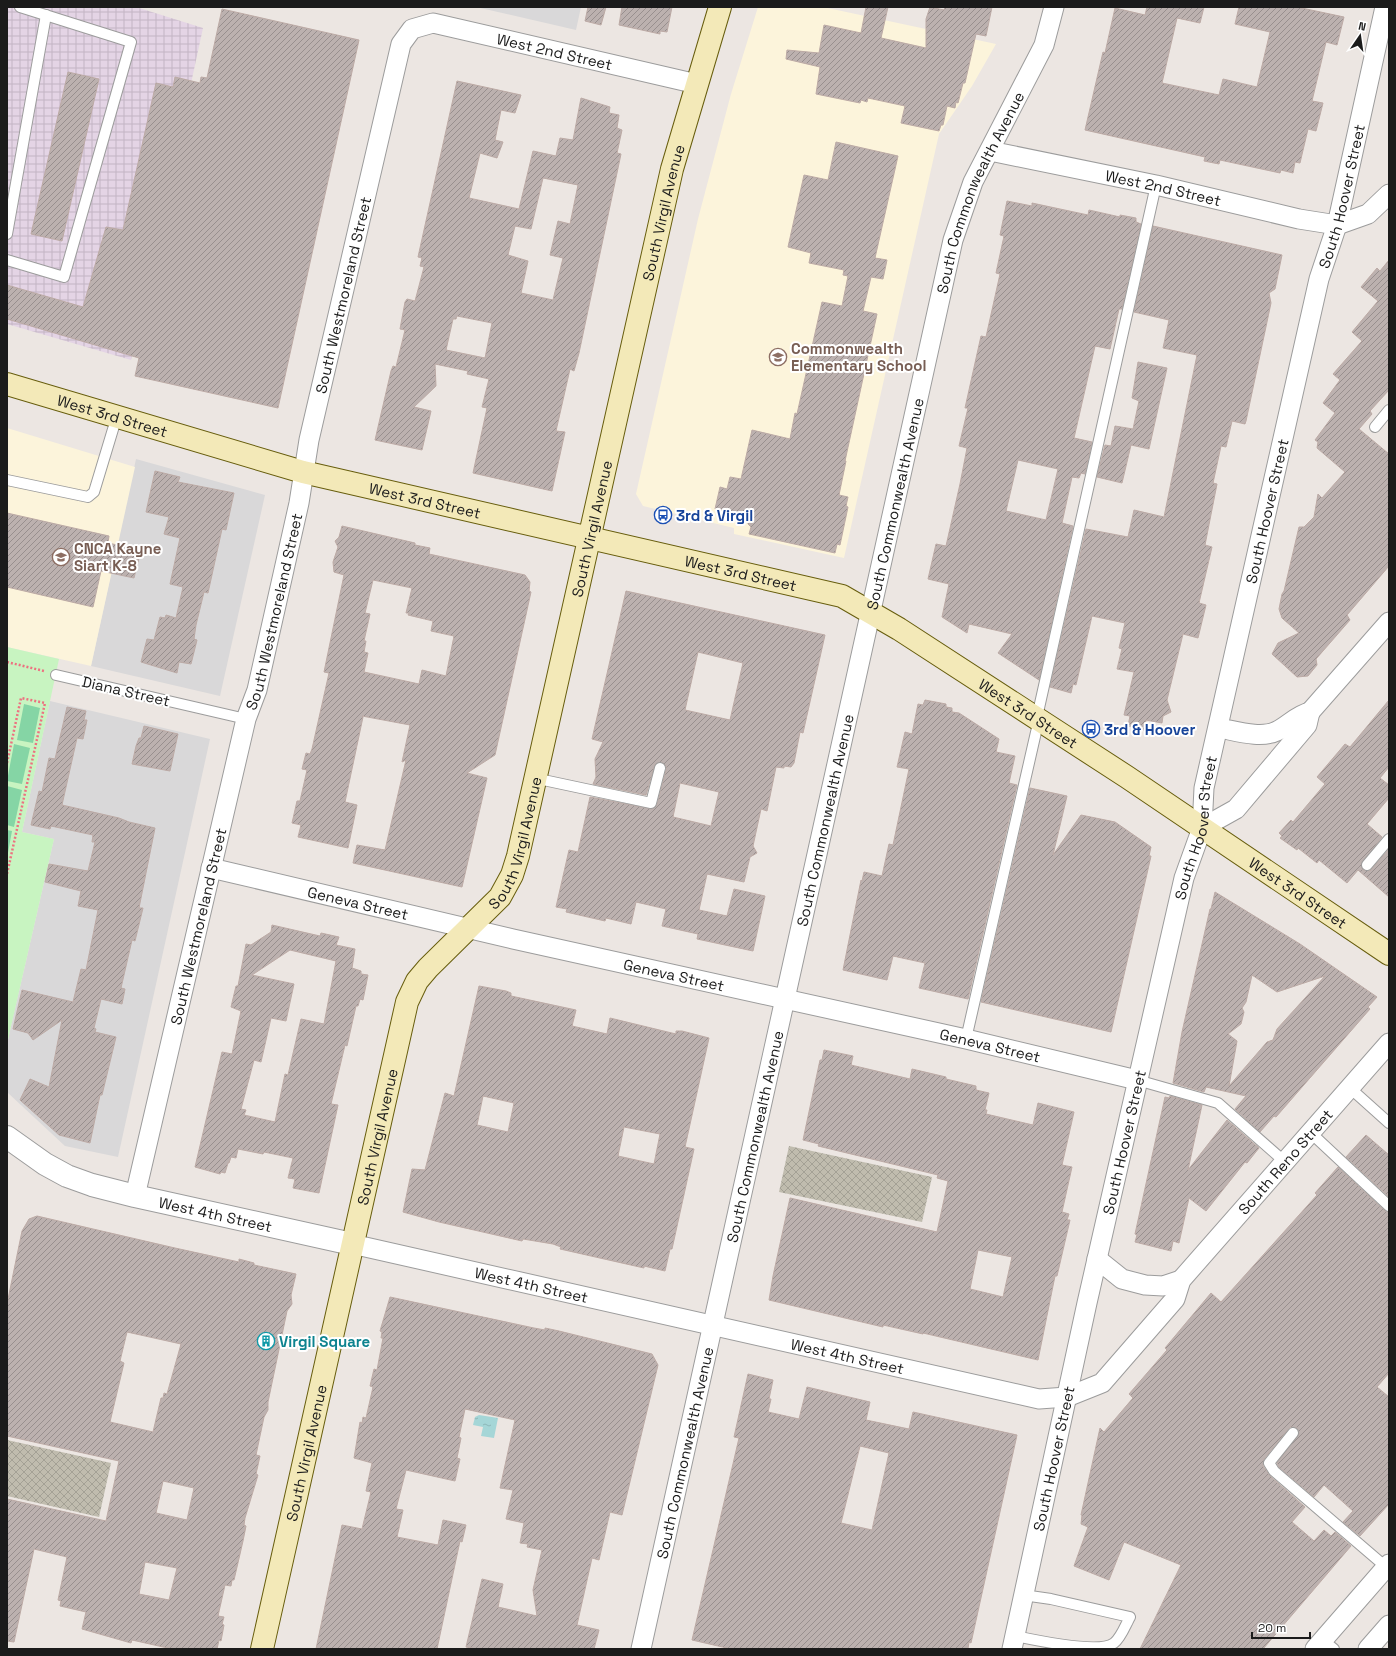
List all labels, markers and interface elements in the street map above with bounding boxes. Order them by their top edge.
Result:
north arrow [1340,16,1380,56]
text: N [1357,19,1367,34]
street label: West 2nd Street [495,29,614,74]
street label: South Commonwealth Avenue [932,88,1028,295]
street label: South Hoover Street [1314,122,1368,271]
street label: South Virgil Avenue [638,142,688,283]
street label: West 2nd Street [1104,165,1223,210]
street label: South Westmoreland Street [311,195,375,395]
place label: Commonwealth Elementary School [791,339,926,375]
school or university icon: Commonwealth Elementary School [768,347,788,367]
street label: West 3rd Street [55,390,170,441]
street label: South Commonwealth Avenue [862,396,927,612]
street label: South Hoover Street [1241,437,1292,585]
street label: South Virgil Avenue [567,458,616,599]
street label: West 3rd Street [367,478,483,522]
bus stop icon: 3rd & Virgil [653,505,673,525]
place label: 3rd & Virgil [676,506,753,525]
street label: South Westmoreland Street [241,511,306,713]
place label: CNCA Kayne Siart K-8 [74,539,162,575]
school or university icon: CNCA Kayne Siart K-8 [51,547,71,567]
street label: West 3rd Street [683,551,799,595]
street label: Diana Street [80,672,172,710]
street label: West 3rd Street [975,674,1082,752]
street label: South Commonwealth Avenue [792,712,857,928]
bus stop icon: 3rd & Hoover [1081,719,1101,739]
place label: 3rd & Hoover [1104,720,1196,739]
street label: South Hoover Street [1170,754,1221,901]
street label: South Virgil Avenue [484,774,545,913]
street label: South Westmoreland Street [166,826,230,1026]
street label: West 3rd Street [1245,853,1351,932]
street label: Geneva Street [306,882,410,924]
street label: Geneva Street [622,954,726,995]
street label: Geneva Street [938,1024,1042,1066]
street label: South Commonwealth Avenue [722,1028,787,1244]
street label: South Virgil Avenue [352,1066,401,1207]
street label: South Hoover Street [1098,1068,1149,1216]
street label: South Reno Street [1234,1105,1337,1218]
street label: West 4th Street [157,1192,274,1236]
street label: West 4th Street [473,1263,590,1307]
building icon: Virgil Square [256,1331,276,1351]
place label: Virgil Square [279,1332,371,1351]
street label: West 4th Street [789,1334,906,1378]
street label: South Commonwealth Avenue [652,1345,717,1561]
street label: South Virgil Avenue [281,1383,331,1523]
street label: South Hoover Street [1028,1384,1078,1533]
scale bar [1252,1614,1310,1640]
text: 20 m [1258,1620,1286,1636]

